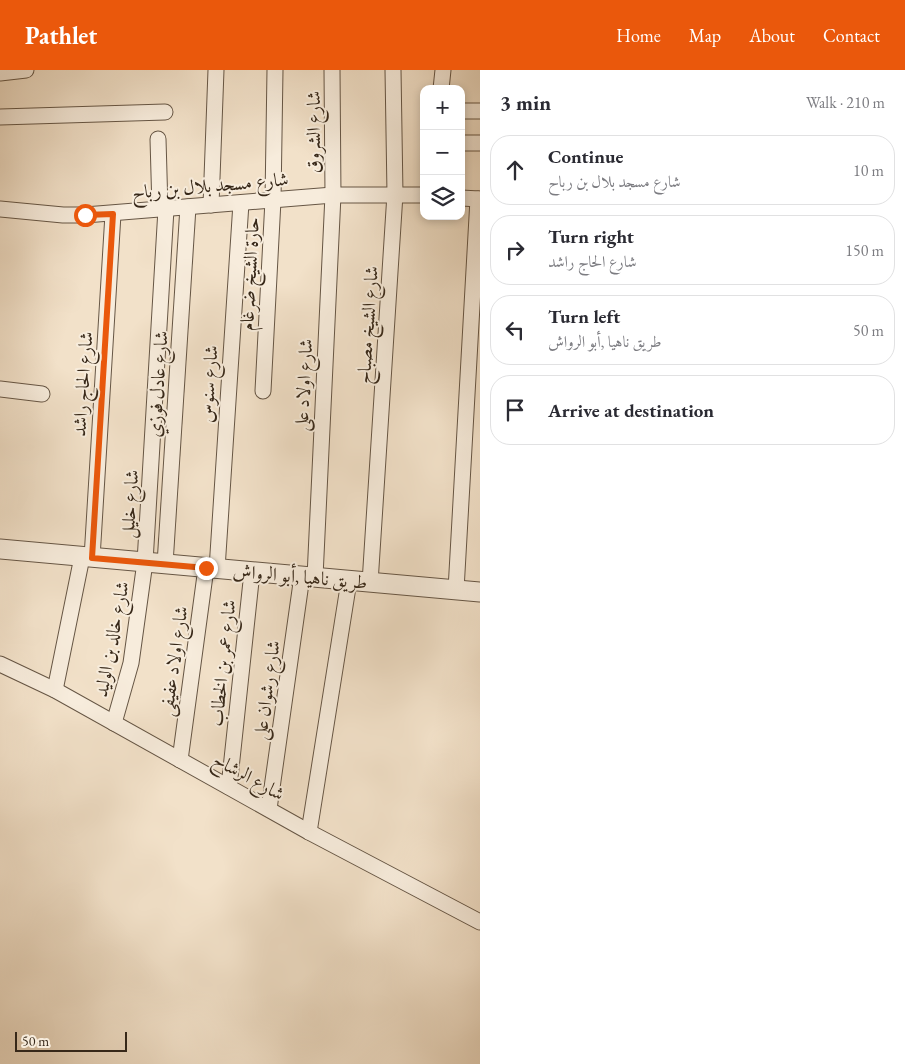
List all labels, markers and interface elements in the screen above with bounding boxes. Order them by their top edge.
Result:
text: Pathlet [25,20,97,51]
text: Home [616,24,661,47]
text: Map [689,24,721,47]
text: About [749,24,795,47]
text: Contact [823,24,880,47]
map controls [420,85,465,220]
button: + [420,85,465,130]
text: 3 min [500,89,551,116]
street label: شارع الشروق [301,91,329,173]
text: Walk · 210 m [806,92,885,113]
button: − [420,130,465,175]
text: Continue [548,144,623,169]
icon: ahead [501,156,529,184]
text: 10 m [853,160,884,181]
street label: شارع مسجد بلال بن رباح [130,166,290,210]
text: شارع مسجد بلال بن رباح [548,171,681,192]
button: layers [420,175,465,220]
route start [74,204,97,227]
street label: حارة الشيخ ضرغام [234,216,270,332]
text: Turn right [548,224,634,249]
icon: right [501,236,529,264]
text: 150 m [845,240,884,261]
text: شارع الحاج راشد [548,251,636,272]
street label: شارع الشيخ مصباح [351,265,389,385]
text: Turn left [548,304,620,329]
icon: left [501,316,529,344]
text: 50 m [853,320,884,341]
street label: شارع عادل فوزي [141,330,177,438]
street label: شارع الحاج راشد [66,331,104,438]
text: طريق ناهيا ,أبو الرواش [548,331,662,352]
street label: شارع اولاد على [289,338,321,432]
street label: شارع سنوس [193,344,227,424]
icon: arrive [501,396,529,424]
text: Arrive at destination [548,398,714,423]
street label: شارع خليل [115,469,147,539]
route end [195,557,218,580]
street label: طريق ناهيا ,أبو الرواش [232,558,368,595]
street label: شارع خالد بن الوليد [88,579,138,700]
street label: شارع عمر بن الخطاب [203,599,245,728]
street label: شارع اولاد عفيفى [153,604,197,718]
street label: شارع رشوان على [247,639,289,742]
street label: شارع الرشاح [206,747,289,811]
scale bar [15,1029,128,1052]
text: 50 m [22,1032,49,1050]

